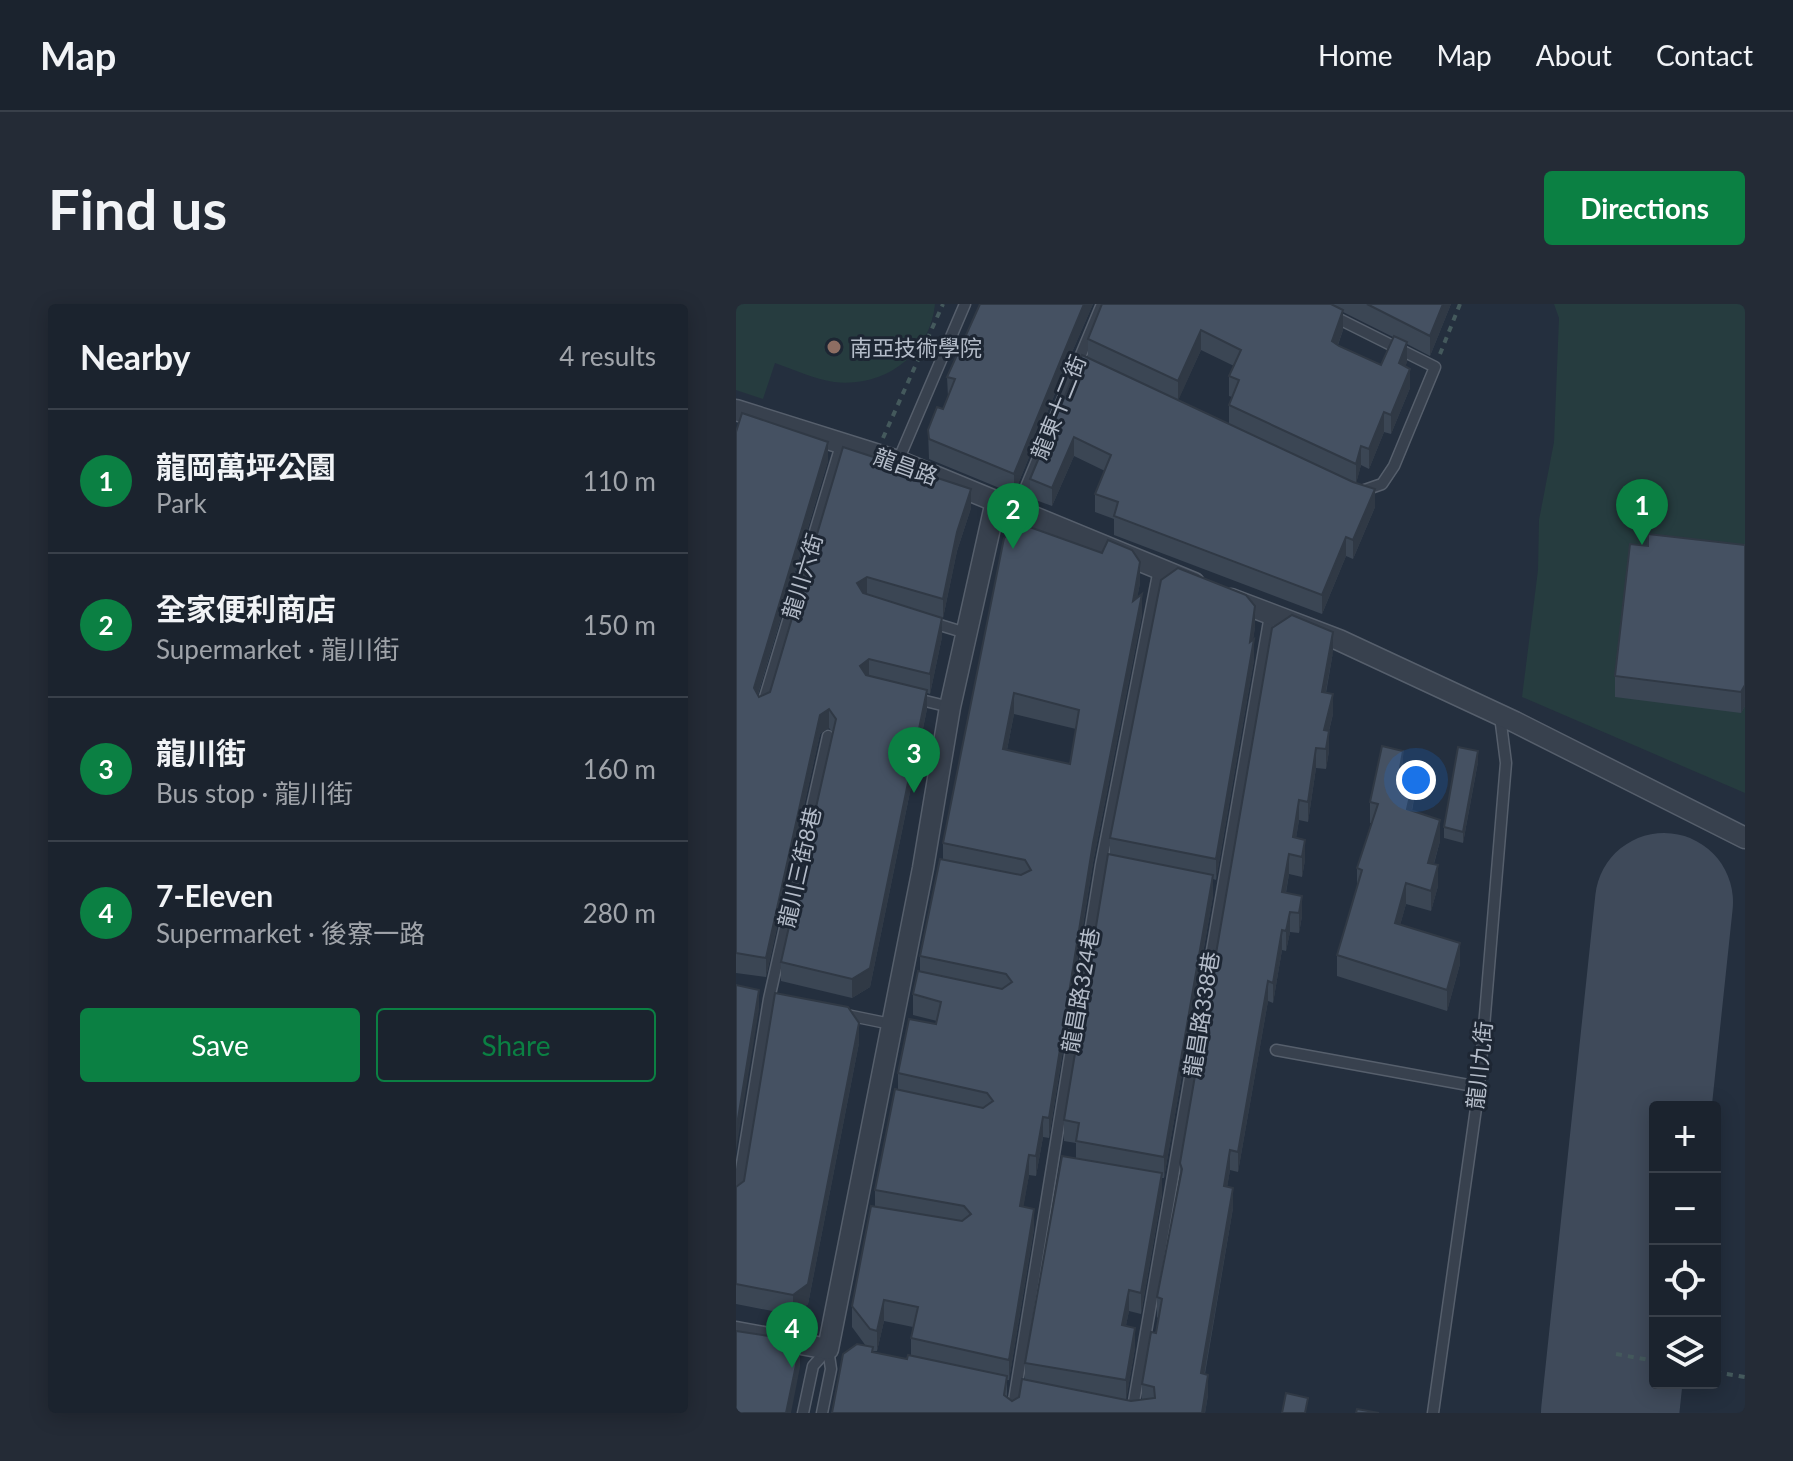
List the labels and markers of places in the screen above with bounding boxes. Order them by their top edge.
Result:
place label: 南亞技術學院 [850,334,982,361]
marker: 南亞技術學院 [825,338,843,356]
pin: 1 [1616,479,1668,545]
pin: 2 [987,483,1039,549]
pin: 3 [888,727,940,793]
pin: 4 [766,1302,818,1368]

